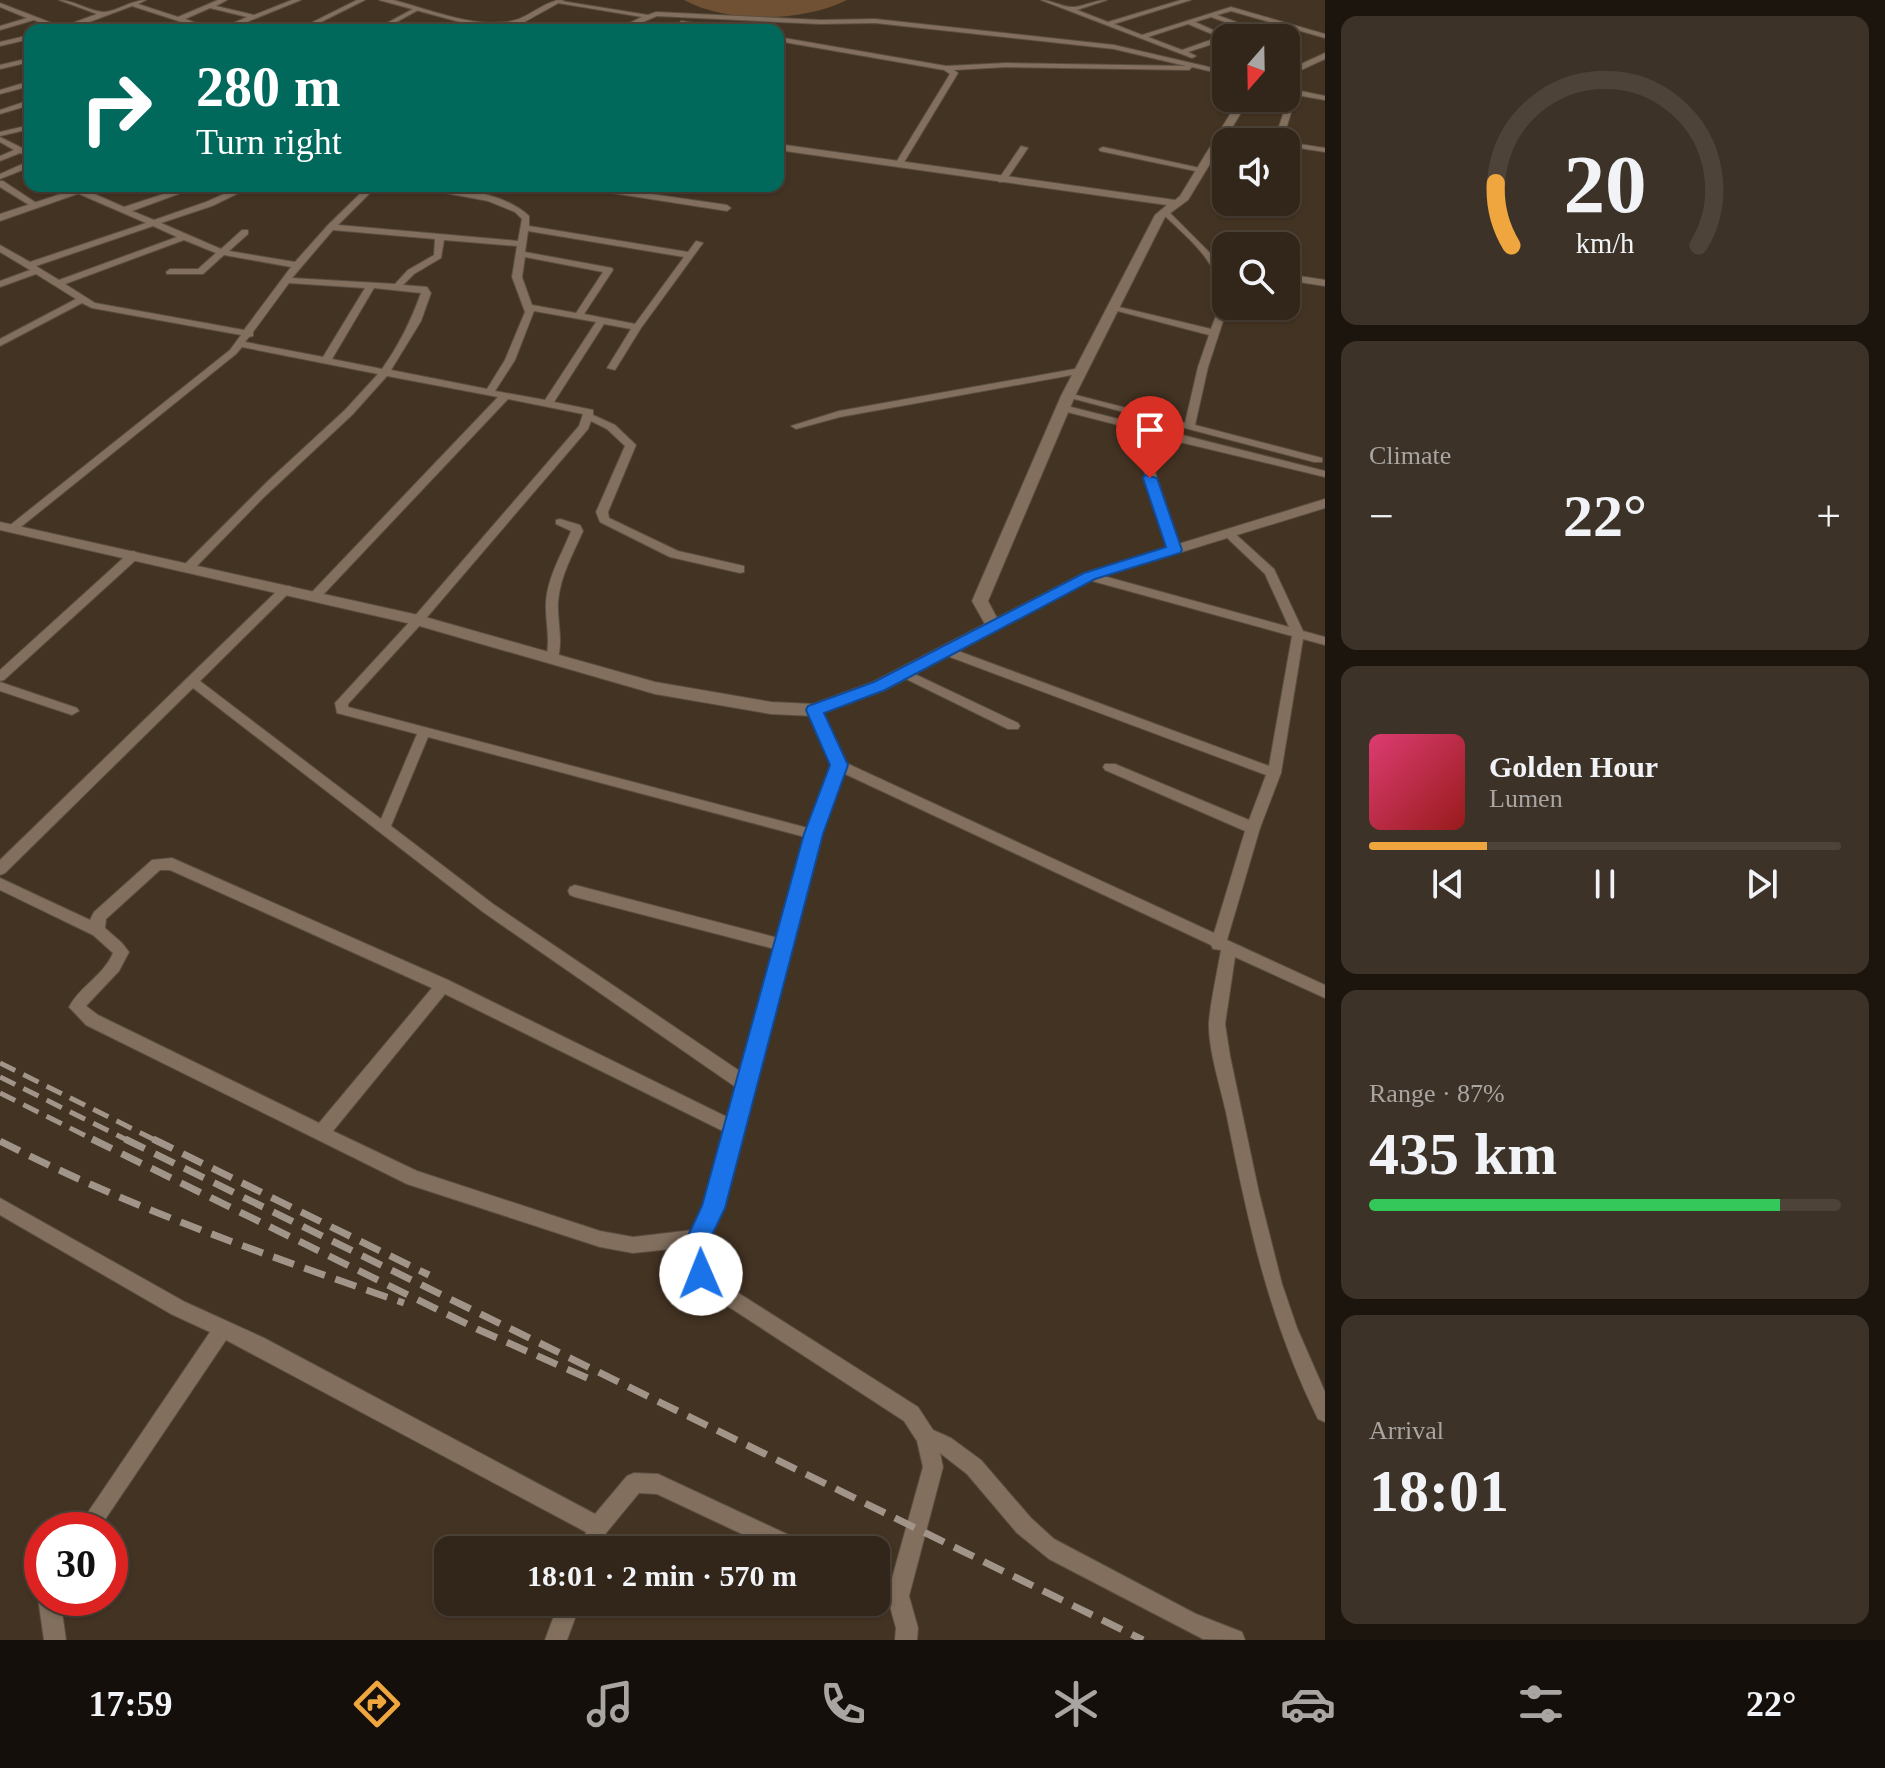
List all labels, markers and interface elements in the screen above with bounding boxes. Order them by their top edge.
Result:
north arrow [1212,24,1300,112]
map controls [1212,24,1300,320]
icon: right [64,56,168,160]
text: 280 m [196,56,341,118]
text: Turn right [196,122,342,162]
button: sound [1212,128,1300,216]
text: 20 [1563,138,1647,230]
text: km/h [1576,229,1634,260]
button: search [1212,232,1300,320]
pin [1116,396,1184,478]
icon: arrive [1128,408,1172,452]
text: Climate [1369,441,1451,470]
text: 22° [1563,483,1647,549]
text: − [1369,492,1394,541]
text: + [1816,492,1841,541]
text: Golden Hour [1489,750,1658,783]
text: Lumen [1489,784,1563,813]
icon: previous [1426,862,1470,906]
icon: pause [1583,862,1627,906]
icon: next [1740,862,1784,906]
text: Range · 87% [1369,1079,1505,1108]
text: 435 km [1369,1121,1557,1187]
position arrow [659,1232,743,1316]
text: Arrival [1369,1416,1444,1445]
text: 18:01 [1369,1458,1509,1524]
speed limit sign: 30 [24,1512,128,1616]
text: 18:01 · 2 min · 570 m [527,1559,797,1592]
icon: directions [349,1676,405,1732]
icon: music [582,1676,638,1732]
icon: phone [815,1676,871,1732]
icon: climate [1048,1676,1104,1732]
icon: car [1280,1676,1336,1732]
icon: filters [1513,1676,1569,1732]
text: 17:59 [88,1684,172,1724]
text: 22° [1746,1684,1797,1724]

